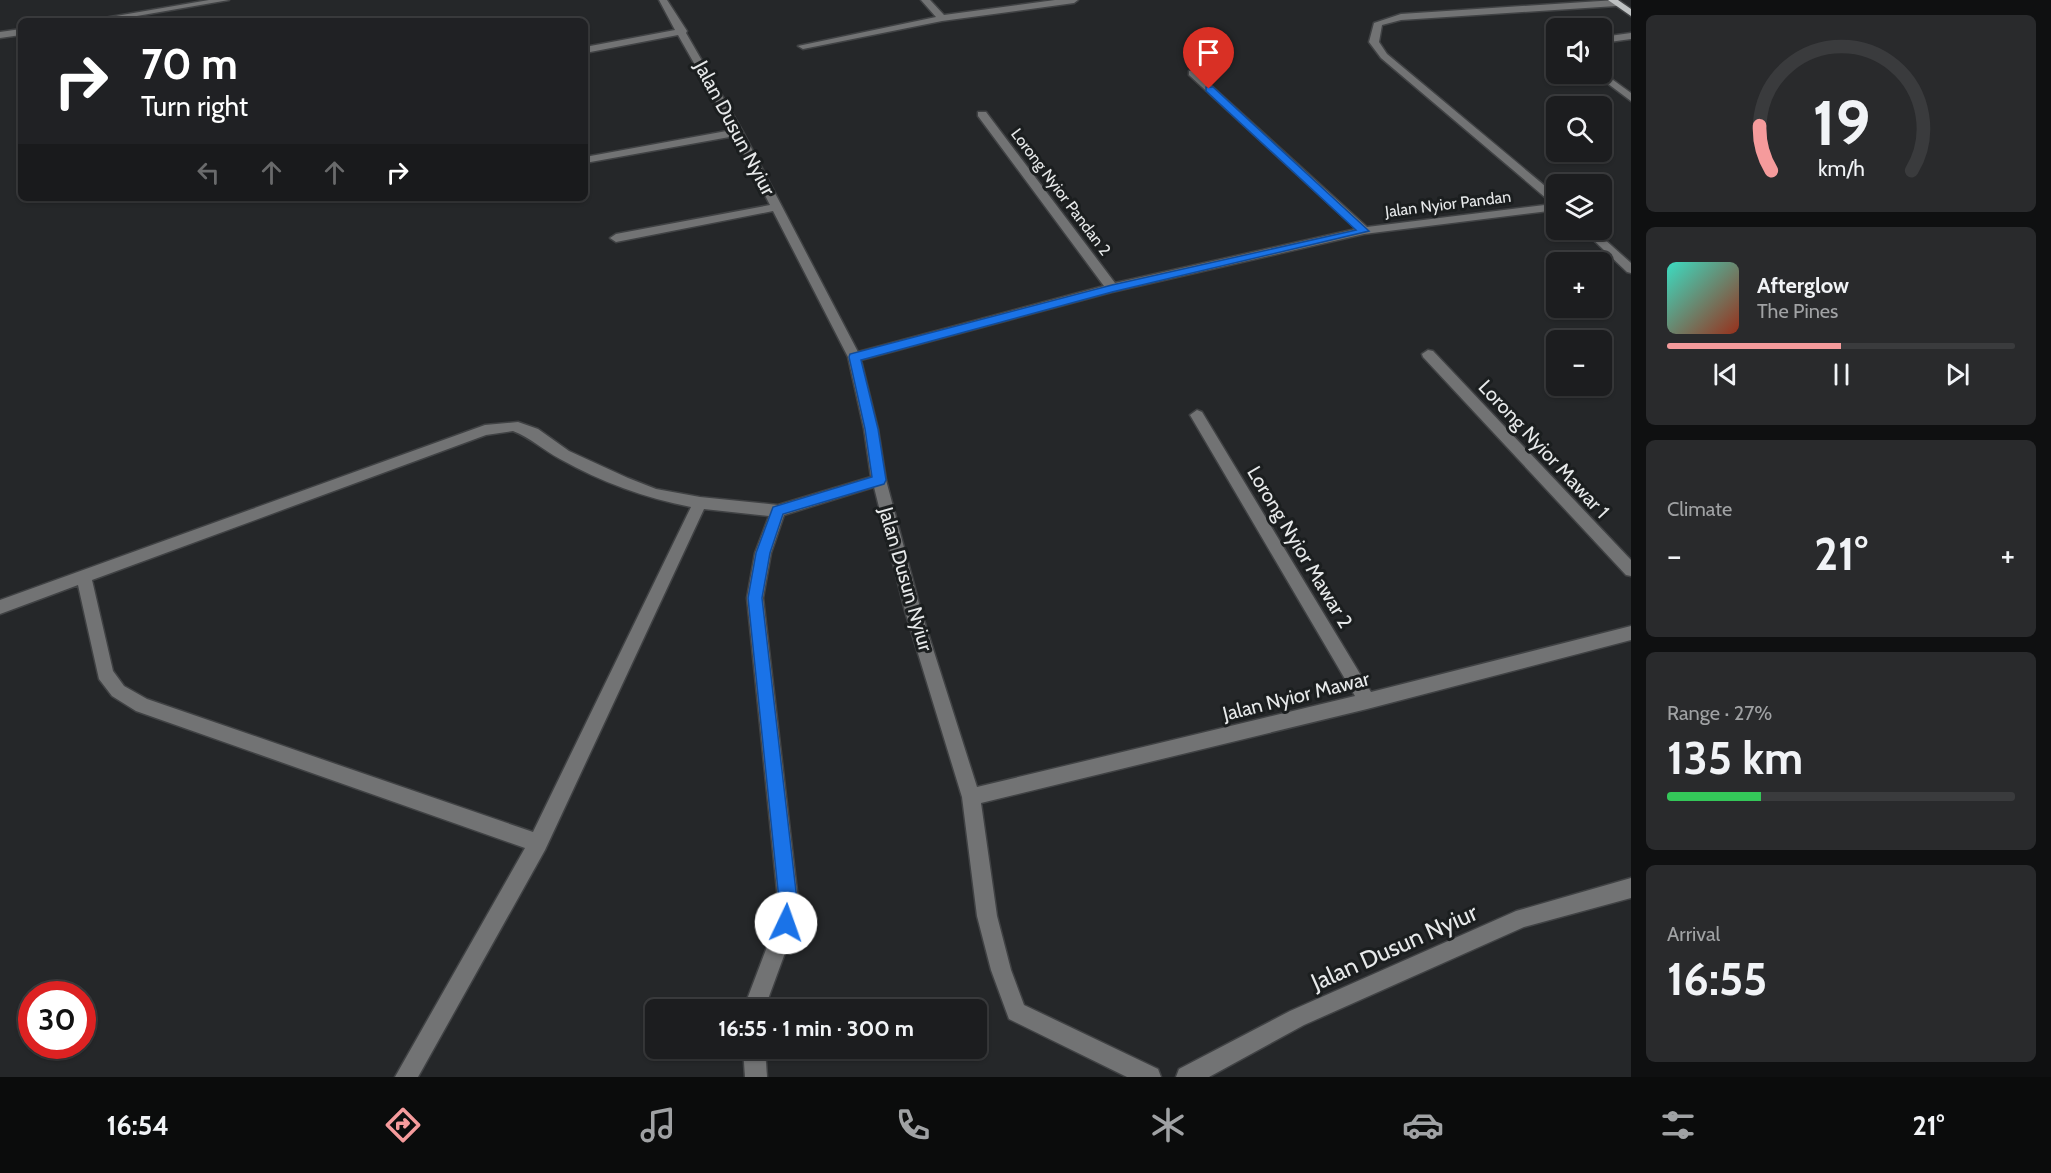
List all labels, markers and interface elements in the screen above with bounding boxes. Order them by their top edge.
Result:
map controls [1546,18,1612,396]
button: sound [1546,18,1612,84]
pin [1183,27,1234,89]
icon: arrive [1192,36,1225,69]
text: 70 m [141,38,238,90]
icon: right [42,42,120,120]
street label: Jalan Dusun Nyiur [689,56,781,200]
text: 19 [1812,85,1870,161]
text: Turn right [141,90,248,123]
button: search [1546,96,1612,162]
street label: Lorong Nyior Pandan 2 [1007,125,1115,259]
text: km/h [1818,155,1864,181]
icon: left [192,156,225,189]
icon: ahead [255,156,288,189]
icon: ahead [318,156,351,189]
icon: right [381,156,414,189]
button: layers [1546,174,1612,240]
street label: Jalan Nyior Pandan [1383,187,1512,221]
button: + [1546,252,1612,318]
text: Afterglow [1757,272,1849,299]
text: The Pines [1757,299,1838,323]
button: − [1546,330,1612,396]
icon: previous [1709,358,1742,391]
icon: pause [1825,358,1858,391]
icon: next [1941,358,1974,391]
street label: Lorong Nyior Mawar 1 [1474,375,1614,523]
street label: Lorong Nyior Mawar 2 [1242,462,1358,632]
text: Climate [1667,497,1732,521]
street label: Jalan Dusun Nyiur [874,503,938,655]
text: 21° [1814,527,1868,581]
text: − [1667,535,1682,575]
text: + [2000,535,2015,575]
street label: Jalan Nyior Mawar [1219,666,1373,726]
text: Range · 27% [1667,701,1772,725]
text: 135 km [1667,731,1803,785]
position arrow [754,891,818,955]
street label: Jalan Dusun Nyiur [1306,897,1482,997]
text: Arrival [1667,922,1720,946]
text: 16:55 [1667,952,1767,1006]
speed limit sign: 30 [18,981,96,1059]
text: 16:55 · 1 min · 300 m [718,1015,914,1042]
icon: directions [382,1104,424,1146]
icon: music [637,1104,679,1146]
icon: phone [892,1104,934,1146]
icon: climate [1147,1104,1189,1146]
icon: car [1402,1104,1444,1146]
icon: filters [1657,1104,1699,1146]
text: 16:54 [107,1109,169,1142]
text: 21° [1912,1109,1944,1142]

